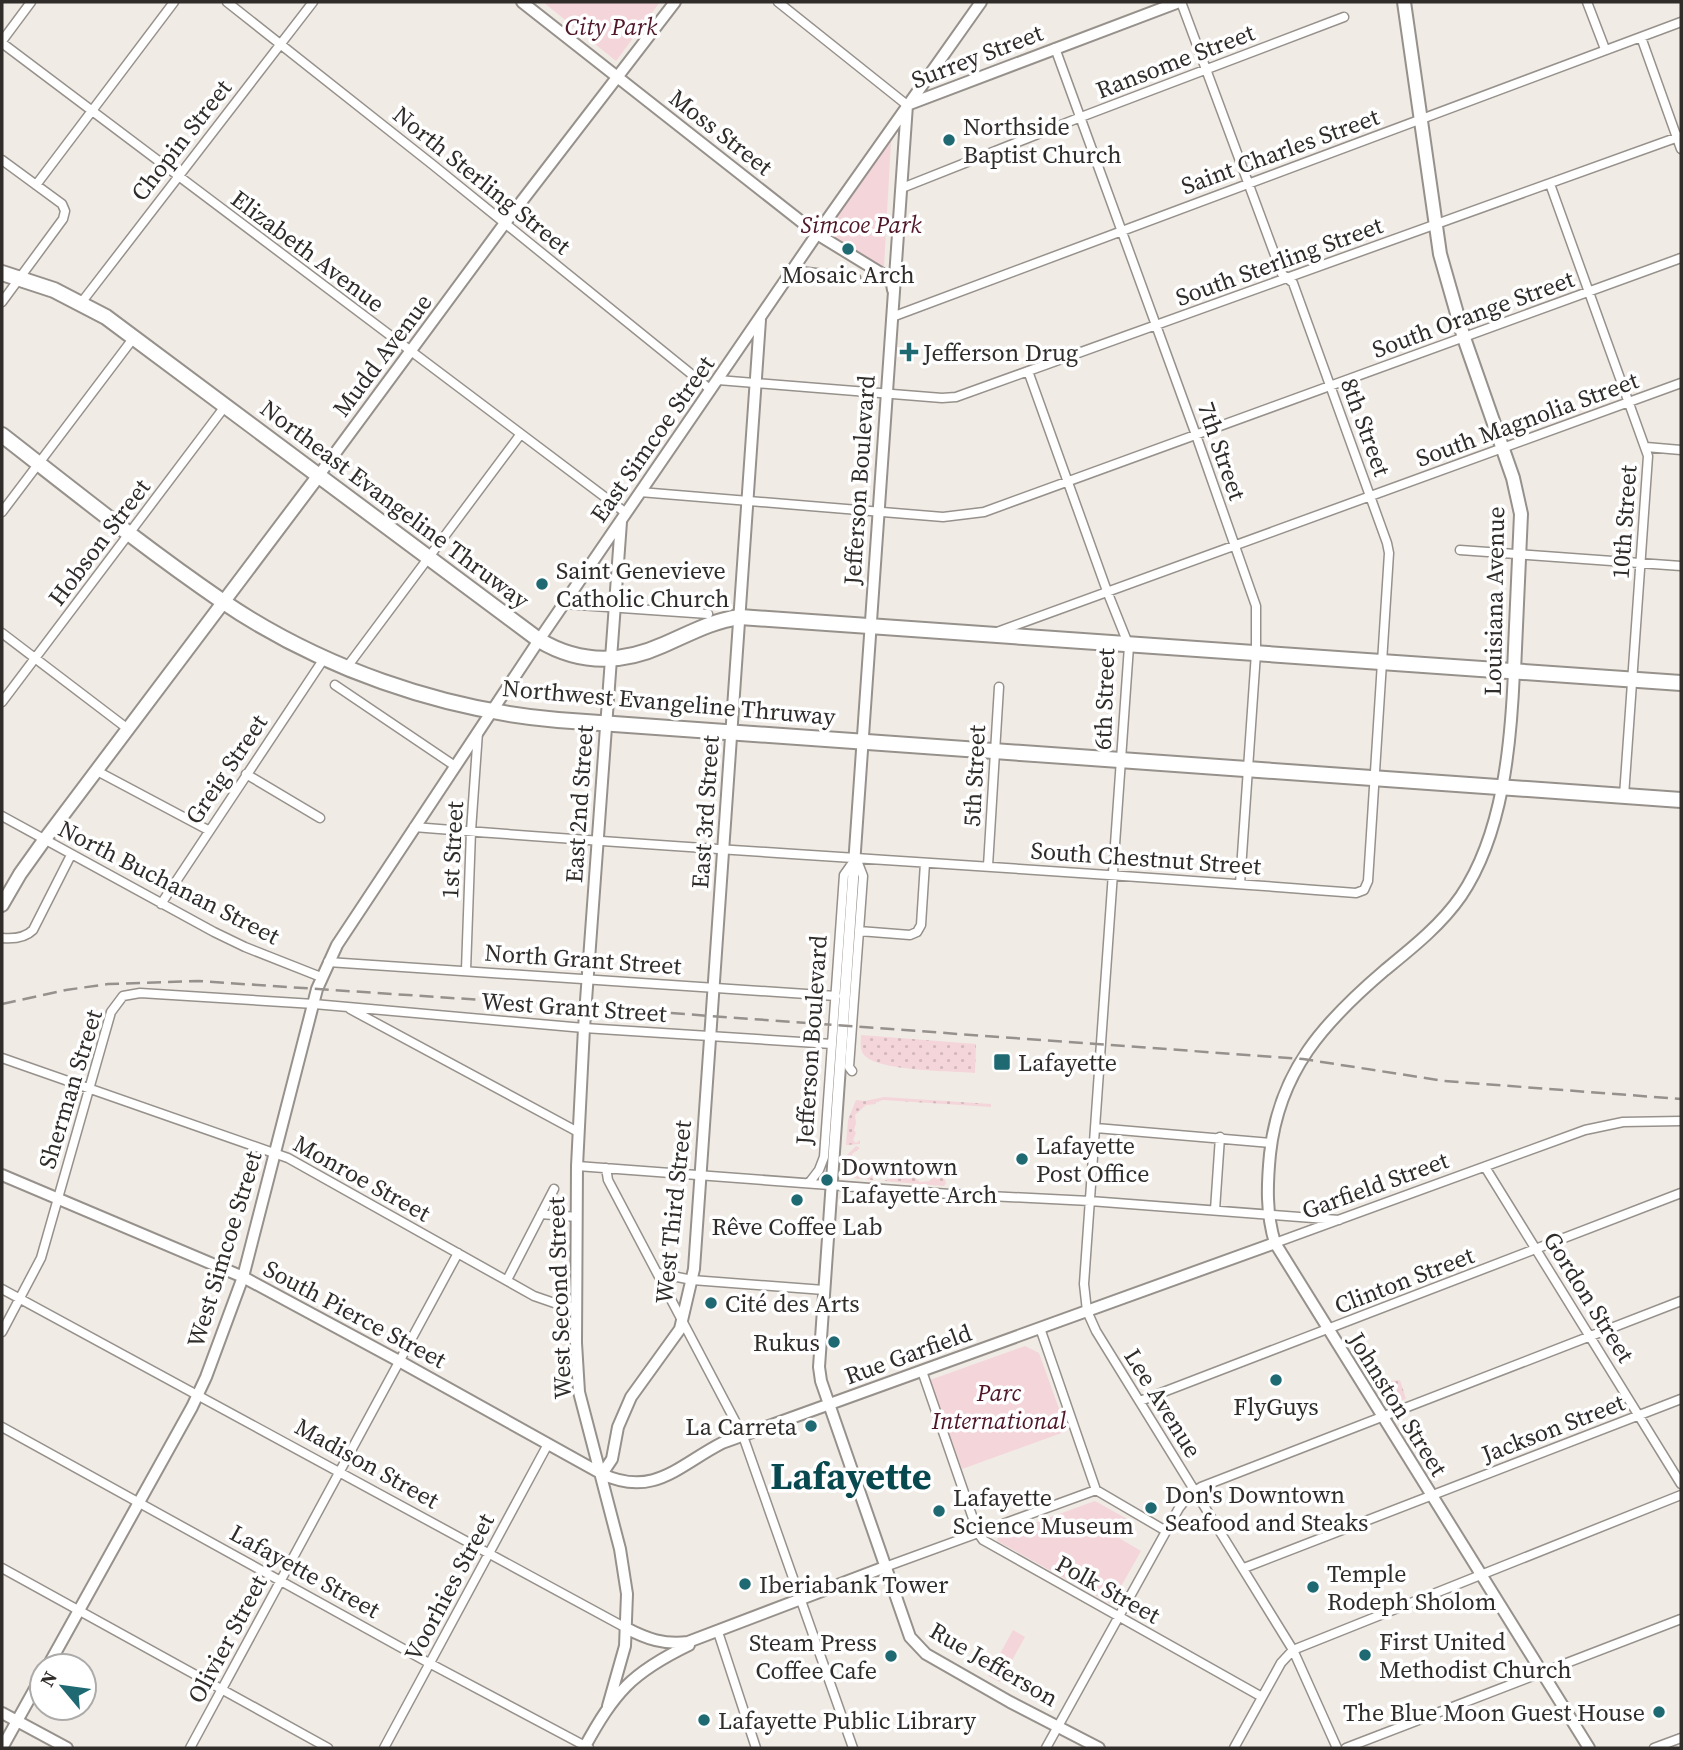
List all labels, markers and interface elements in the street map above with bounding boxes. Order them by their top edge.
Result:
park label: City Park [565,10,658,43]
street label: Surrey Street [907,16,1048,96]
street label: Ransome Street [1091,16,1259,106]
street label: Chopin Street [123,72,239,208]
street label: Moss Street [662,81,780,183]
street label: North Sterling Street [386,98,578,262]
street label: Saint Charles Street [1176,100,1384,202]
place label: Northside Baptist Church [963,110,1122,171]
marker: Northside Baptist Church [941,132,957,148]
street label: Elizabeth Avenue [224,182,392,320]
park label: Simcoe Park [800,208,922,241]
street label: South Sterling Street [1171,208,1387,314]
marker: Mosaic Arch [840,241,856,257]
place label: Mosaic Arch [781,258,915,291]
street label: South Orange Street [1367,262,1579,366]
street label: Mudd Avenue [325,287,439,423]
place label: Jefferson Drug [922,336,1078,369]
marker: Jefferson Drug [901,344,917,360]
street label: East Simcoe Street [582,349,722,529]
street label: South Magnolia Street [1411,363,1643,475]
street label: 8th Street [1333,373,1399,481]
street label: Jefferson Boulevard [835,374,883,587]
street label: Northeast Evangeline Thruway [254,392,537,617]
street label: 7th Street [1190,397,1254,505]
street label: 10th Street [1604,464,1644,580]
street label: Hobson Street [40,472,158,612]
street label: Louisiana Avenue [1476,506,1512,696]
place label: Saint Genevieve Catholic Church [556,554,729,615]
marker: Saint Genevieve Catholic Church [534,576,550,592]
street label: 6th Street [1086,647,1122,750]
street label: Northwest Evangeline Thruway [501,671,838,733]
street label: Greig Street [177,707,275,830]
street label: East 2nd Street [557,724,601,884]
street label: 5th Street [955,724,993,828]
street label: East 3rd Street [683,734,727,890]
street label: 1st Street [433,800,471,900]
street label: North Buchanan Street [53,812,285,952]
street label: South Chestnut Street [1030,833,1263,883]
street label: Jefferson Boulevard [787,934,835,1147]
street label: North Grant Street [484,936,683,982]
street label: West Grant Street [480,984,668,1030]
street label: Sherman Street [30,1005,110,1173]
place label: Lafayette [1018,1046,1117,1079]
marker: Lafayette [992,1052,1012,1072]
street label: West Third Street [647,1118,699,1305]
street label: Monroe Street [288,1127,437,1229]
place label: Lafayette Post Office [1036,1129,1149,1190]
street label: Garfield Street [1297,1143,1453,1227]
street label: West Simcoe Street [179,1147,270,1351]
place label: Downtown Lafayette Arch [841,1150,997,1211]
marker: Lafayette Post Office [1014,1151,1030,1167]
marker: Downtown Lafayette Arch [819,1172,835,1188]
marker: Rêve Coffee Lab [789,1192,805,1208]
street label: West Second Street [539,1196,579,1400]
place label: Rêve Coffee Lab [711,1210,883,1243]
street label: Gordon Street [1536,1225,1642,1369]
street label: Clinton Street [1329,1238,1479,1322]
street label: South Pierce Street [258,1252,452,1376]
place label: Cité des Arts [725,1287,860,1320]
marker: Cité des Arts [703,1295,719,1311]
street label: Rue Garfield [840,1316,976,1392]
street label: Johnston Street [1340,1325,1456,1482]
place label: Rukus [753,1326,820,1359]
marker: Rukus [826,1334,842,1350]
street label: Lee Avenue [1116,1342,1210,1464]
marker: FlyGuys [1268,1372,1284,1388]
park label: Parc International [931,1376,1066,1437]
street label: Jackson Street [1476,1386,1629,1471]
place label: FlyGuys [1233,1390,1319,1423]
street label: Madison Street [289,1410,445,1516]
place label: La Carreta [685,1410,798,1443]
marker: La Carreta [803,1418,819,1434]
district label: Lafayette [770,1450,932,1502]
place label: Don's Downtown Seafood and Steaks [1165,1478,1368,1539]
place label: Lafayette Science Museum [953,1481,1134,1542]
marker: Don's Downtown Seafood and Steaks [1143,1500,1159,1516]
marker: Lafayette Science Museum [931,1503,947,1519]
street label: Voorhies Street [396,1507,502,1667]
street label: Lafayette Street [224,1516,386,1626]
street label: Polk Street [1050,1547,1166,1631]
place label: Temple Rodeph Sholom [1327,1557,1496,1618]
place label: Iberiabank Tower [759,1568,948,1601]
street label: Olivier Street [180,1569,275,1709]
marker: Iberiabank Tower [737,1576,753,1592]
marker: Temple Rodeph Sholom [1305,1579,1321,1595]
street label: Rue Jefferson [924,1614,1064,1714]
place label: First United Methodist Church [1379,1625,1572,1686]
place label: Steam Press Coffee Cafe [749,1626,877,1687]
marker: First United Methodist Church [1357,1647,1373,1663]
marker: Steam Press Coffee Cafe [883,1648,899,1664]
north arrow [28,1652,98,1722]
text: N [33,1666,63,1691]
place label: The Blue Moon Guest House [1343,1696,1645,1729]
place label: Lafayette Public Library [718,1704,977,1737]
marker: The Blue Moon Guest House [1651,1704,1667,1720]
marker: Lafayette Public Library [696,1712,712,1728]

